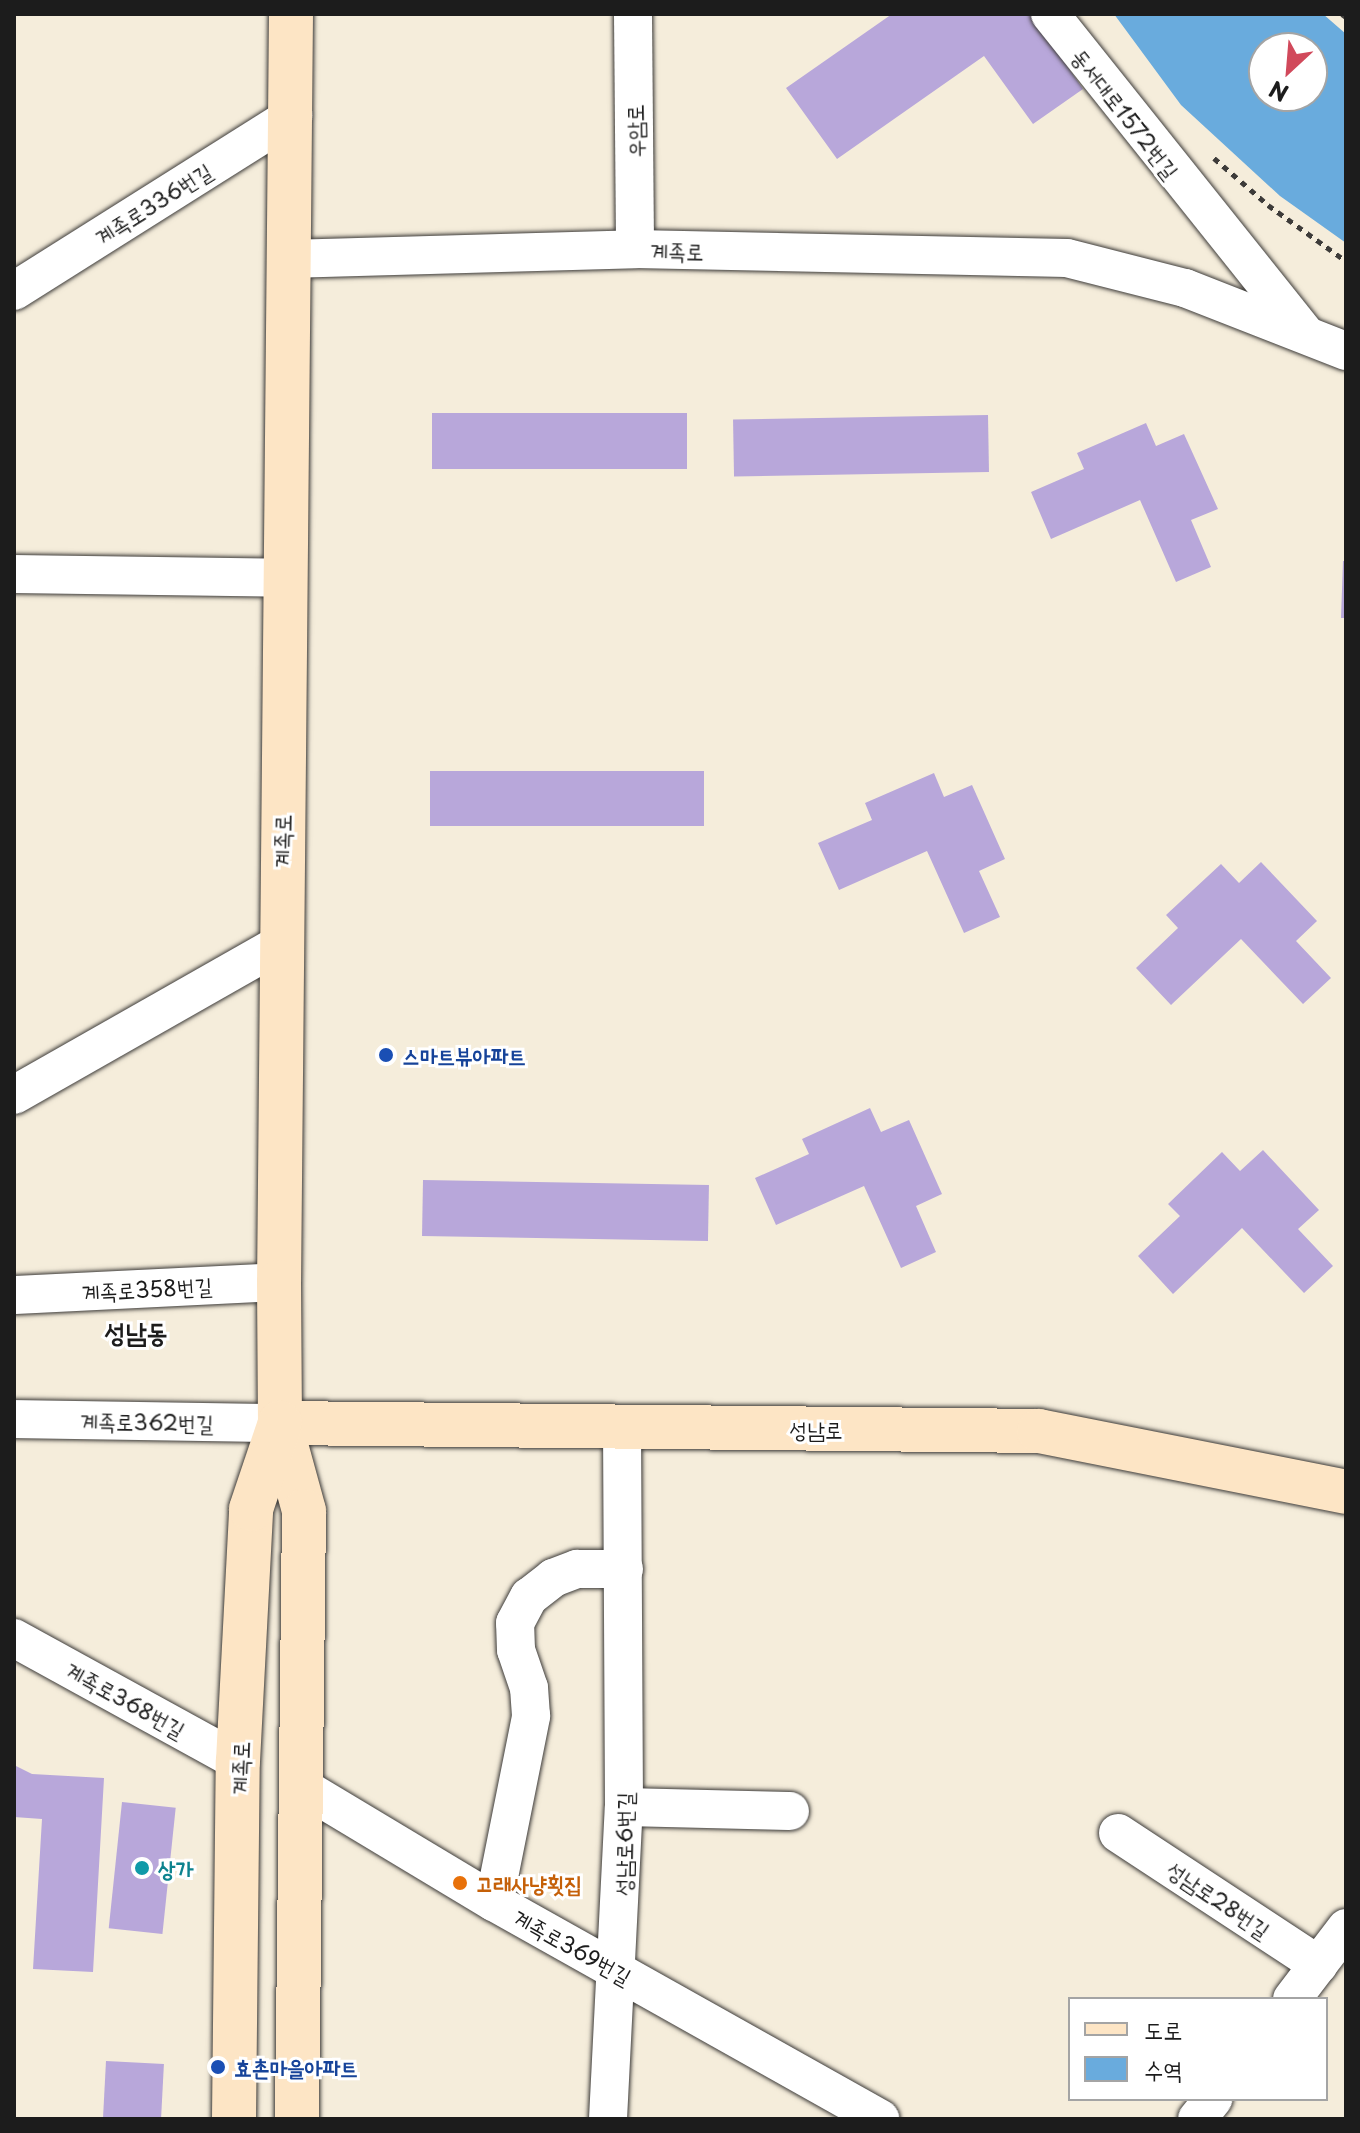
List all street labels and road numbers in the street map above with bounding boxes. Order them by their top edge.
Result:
street label: 동서대로1572번길 [1067,43,1185,183]
street label: 우암로 [620,104,648,158]
street label: 계족로336번길 [90,157,216,249]
street label: 계족로 [650,236,704,264]
street label: 계족로 [267,814,295,868]
street label: 계족로358번길 [81,1271,213,1305]
street label: 계족로362번길 [80,1407,214,1435]
street label: 성남로 [789,1416,843,1442]
street label: 계족로368번길 [62,1655,190,1743]
street label: 계족로 [225,1741,253,1795]
street label: 성남로6번길 [609,1792,637,1896]
street label: 성남로28번길 [1163,1855,1275,1943]
street label: 계족로369번길 [509,1903,637,1989]

